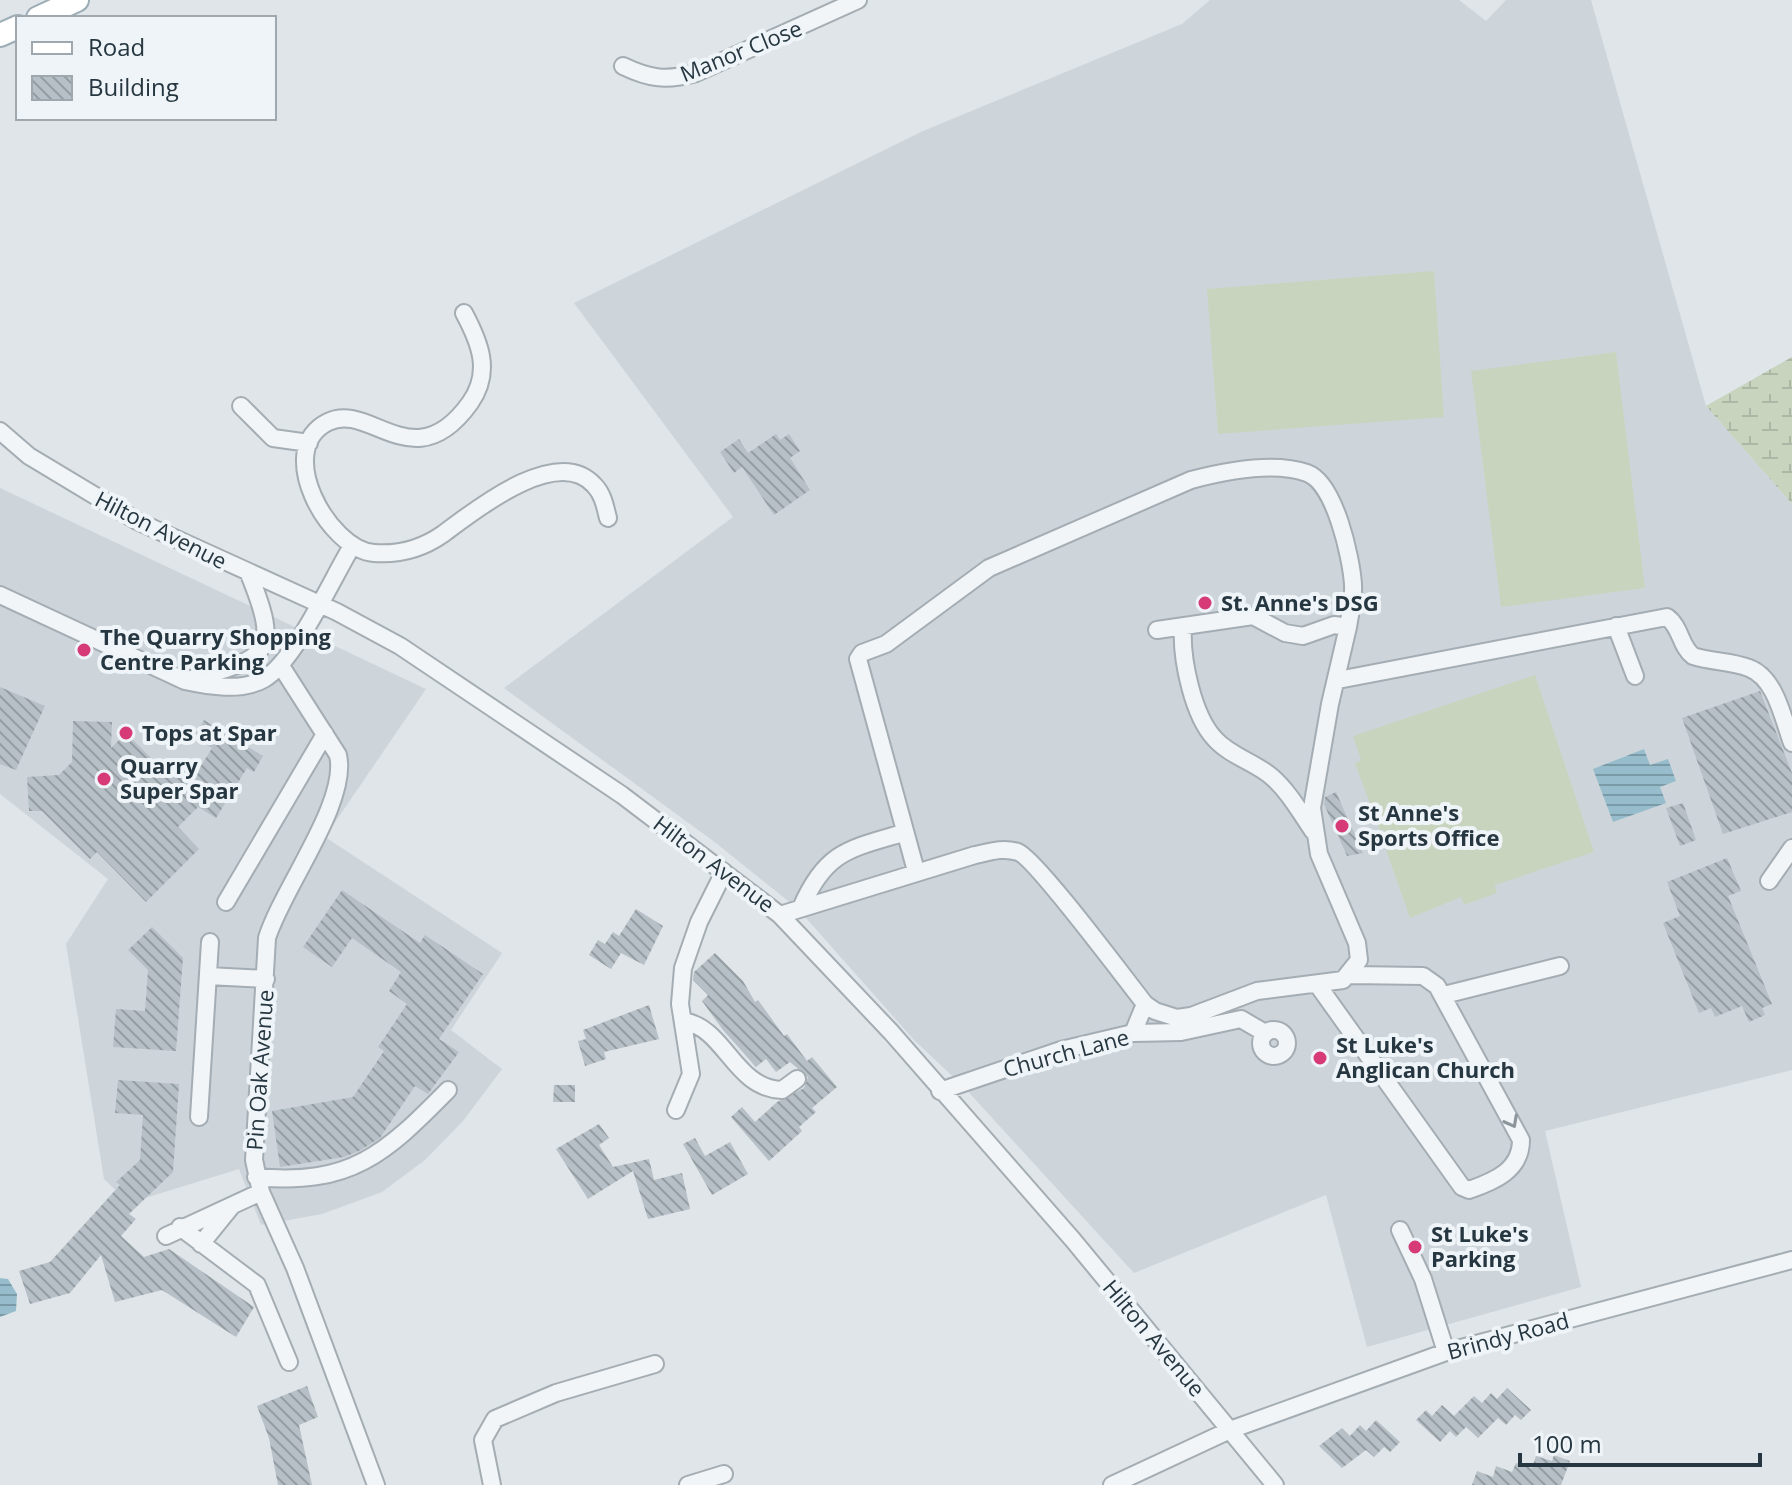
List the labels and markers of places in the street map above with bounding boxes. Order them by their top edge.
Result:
place label: St. Anne's DSG [1221,587,1379,617]
marker: St. Anne's DSG [1196,594,1214,612]
place label: The Quarry Shopping Centre Parking [100,621,332,676]
marker: The Quarry Shopping Centre Parking [75,641,93,659]
place label: Tops at Spar [142,717,277,747]
marker: Tops at Spar [117,724,135,742]
place label: Quarry Super Spar [120,750,239,805]
marker: Quarry Super Spar [95,770,113,788]
place label: St Anne's Sports Office [1358,797,1499,852]
marker: St Anne's Sports Office [1333,817,1351,835]
place label: St Luke's Anglican Church [1336,1029,1515,1084]
marker: St Luke's Anglican Church [1311,1049,1329,1067]
place label: St Luke's Parking [1431,1218,1529,1273]
marker: St Luke's Parking [1406,1238,1424,1256]

